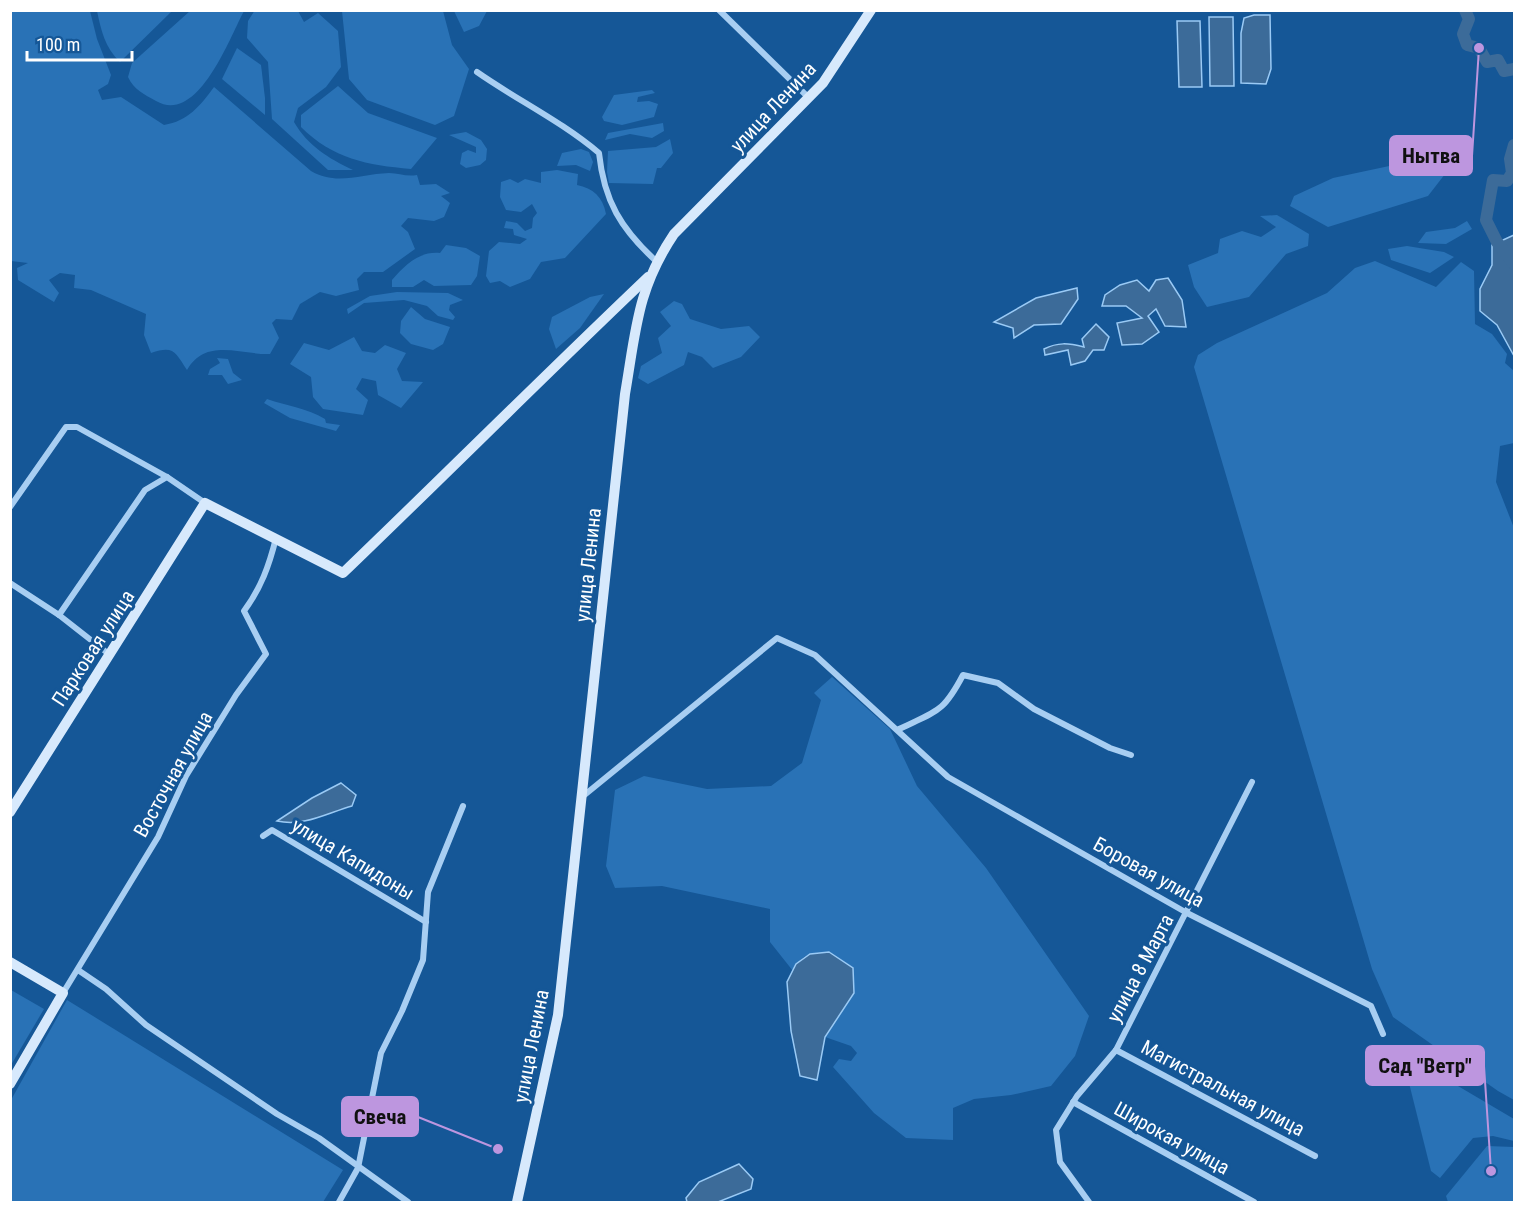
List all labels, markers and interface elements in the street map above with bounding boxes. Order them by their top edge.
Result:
scale bar [27,24,132,62]
text: 100 m [36,34,80,55]
street label: улица Ленина [725,57,821,157]
callout: Нытва [1390,136,1472,175]
text: Нытва [1402,144,1460,168]
street label: улица Ленина [570,507,606,623]
street label: Парковая улица [47,585,139,711]
street label: Восточная улица [128,707,218,841]
street label: улица Капидоны [287,813,419,905]
street label: Боровая улица [1089,832,1209,912]
street label: улица 8 Марта [1101,910,1179,1026]
street label: улица Ленина [508,987,554,1105]
street label: Магистральная улица [1137,1035,1309,1141]
callout: Сад "Ветр" [1366,1046,1484,1085]
text: Сад "Ветр" [1378,1054,1472,1078]
street label: Широкая улица [1110,1096,1234,1180]
callout: Свеча [342,1097,418,1136]
text: Свеча [354,1105,406,1129]

